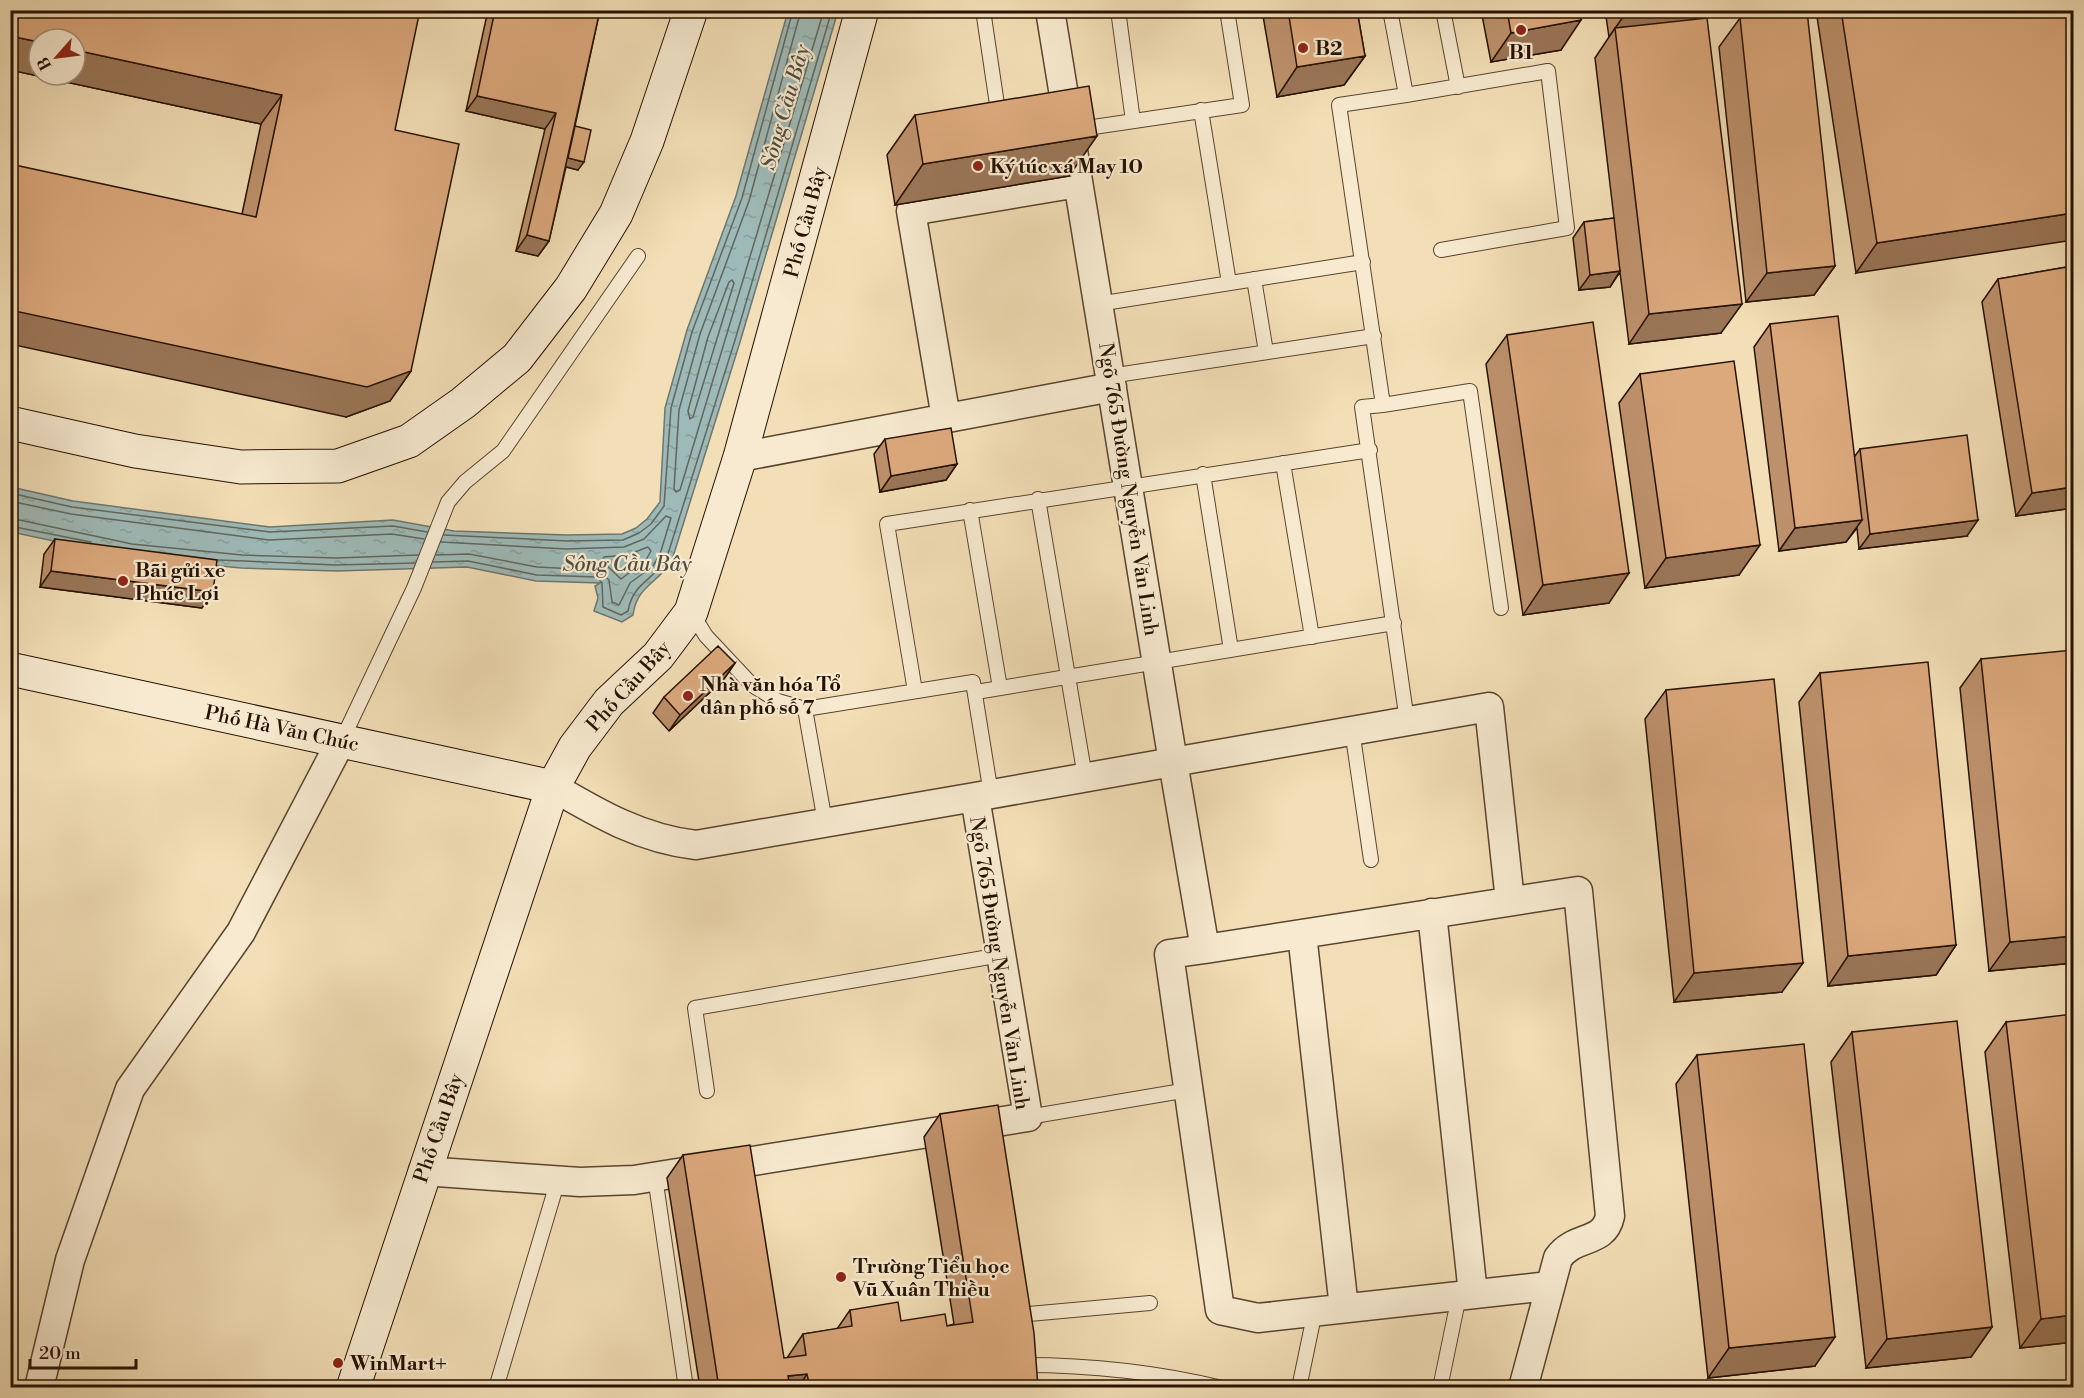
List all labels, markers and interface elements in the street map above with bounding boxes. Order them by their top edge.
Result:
marker: B1 [1514,23,1528,37]
north arrow [27,27,87,87]
place label: B2 [1315,37,1343,62]
water label: Sông Cầu Bây [756,41,817,173]
marker: B2 [1296,41,1310,55]
place label: B1 [1509,41,1534,66]
text: B [33,54,56,74]
place label: Ký túc xá May 10 [990,155,1143,180]
marker: Ký túc xá May 10 [971,159,985,173]
street label: Phố Cầu Bây [780,164,833,281]
street label: Ngõ 765 Đường Nguyễn Văn Linh [1092,341,1163,638]
water label: Sông Cầu Bây [562,552,692,578]
place label: Bãi gửi xe Phúc Lợi [135,559,226,607]
marker: Bãi gửi xe Phúc Lợi [116,574,130,588]
street label: Phố Cầu Bây [582,636,677,738]
place label: Nhà văn hóa Tổ dân phố số 7 [700,673,841,721]
marker: Nhà văn hóa Tổ dân phố số 7 [681,689,695,703]
street label: Phố Hà Văn Chúc [202,701,361,758]
street label: Ngõ 765 Đường Nguyễn Văn Linh [963,815,1034,1112]
street label: Phố Cầu Bây [409,1070,470,1186]
place label: Trường Tiểu học Vũ Xuân Thiều [852,1255,1010,1303]
marker: Trường Tiểu học Vũ Xuân Thiều [834,1270,848,1284]
scale bar [30,1332,136,1370]
text: 20 m [39,1342,81,1365]
place label: WinMart+ [349,1352,447,1377]
marker: WinMart+ [331,1356,345,1370]

